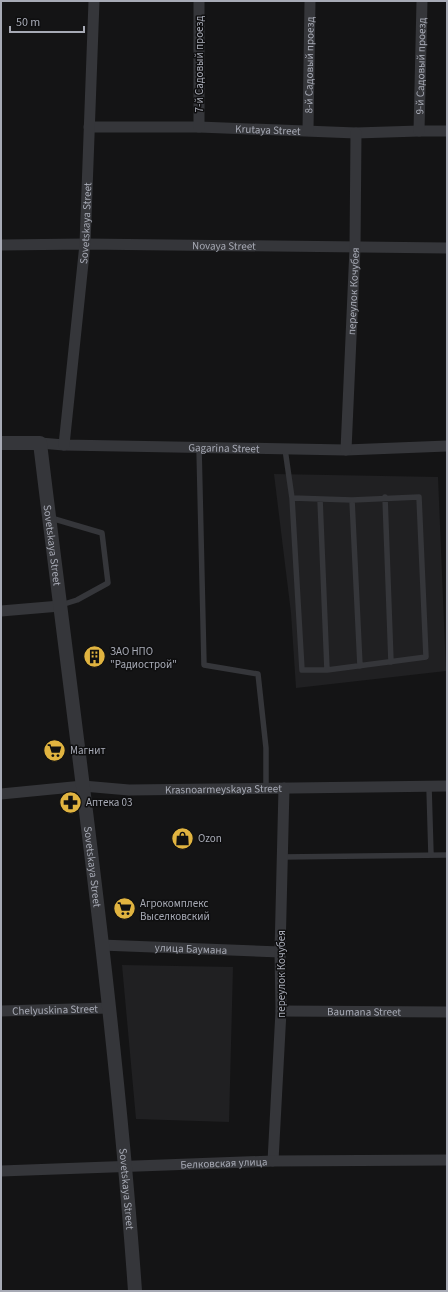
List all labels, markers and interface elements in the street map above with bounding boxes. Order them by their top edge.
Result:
scale bar [10,8,84,34]
text: 50 m [16,14,40,31]
street label: 7-й Садовый проезд [192,15,207,112]
street label: 8-й Садовый проезд [301,16,318,114]
street label: 9-й Садовый проезд [412,17,430,115]
street label: Krutaya Street [235,121,301,139]
street label: Sovetskaya Street [76,182,95,265]
street label: Novaya Street [192,238,256,254]
street label: переулок Кочубея [344,247,363,335]
street label: Gagarina Street [188,440,260,456]
street label: Sovetskaya Street [40,504,65,587]
building icon: ЗАО НПО "Радиострой" [82,644,108,670]
place label: ЗАО НПО "Радиострой" [110,644,177,672]
supermarket icon: Магнит [42,737,68,763]
place label: Магнит [70,743,106,758]
street label: Krasnoarmeyskaya Street [165,781,282,798]
pharmacy icon: Аптека 03 [57,789,83,815]
place label: Аптека 03 [86,795,132,810]
street label: Sovetskaya Street [80,825,105,908]
shop icon: Ozon [170,825,196,851]
place label: Ozon [198,831,222,846]
supermarket icon: Агрокомплекс Выселковский [111,896,137,922]
place label: Агрокомплекс Выселковский [140,896,210,924]
street label: переулок Кочубея [274,930,289,1018]
street label: улица Баумана [154,940,227,958]
street label: Chelyuskina Street [12,1001,98,1019]
street label: Baumana Street [327,1004,401,1020]
street label: Sovetskaya Street [115,1148,137,1231]
street label: Белковская улица [180,1154,268,1172]

